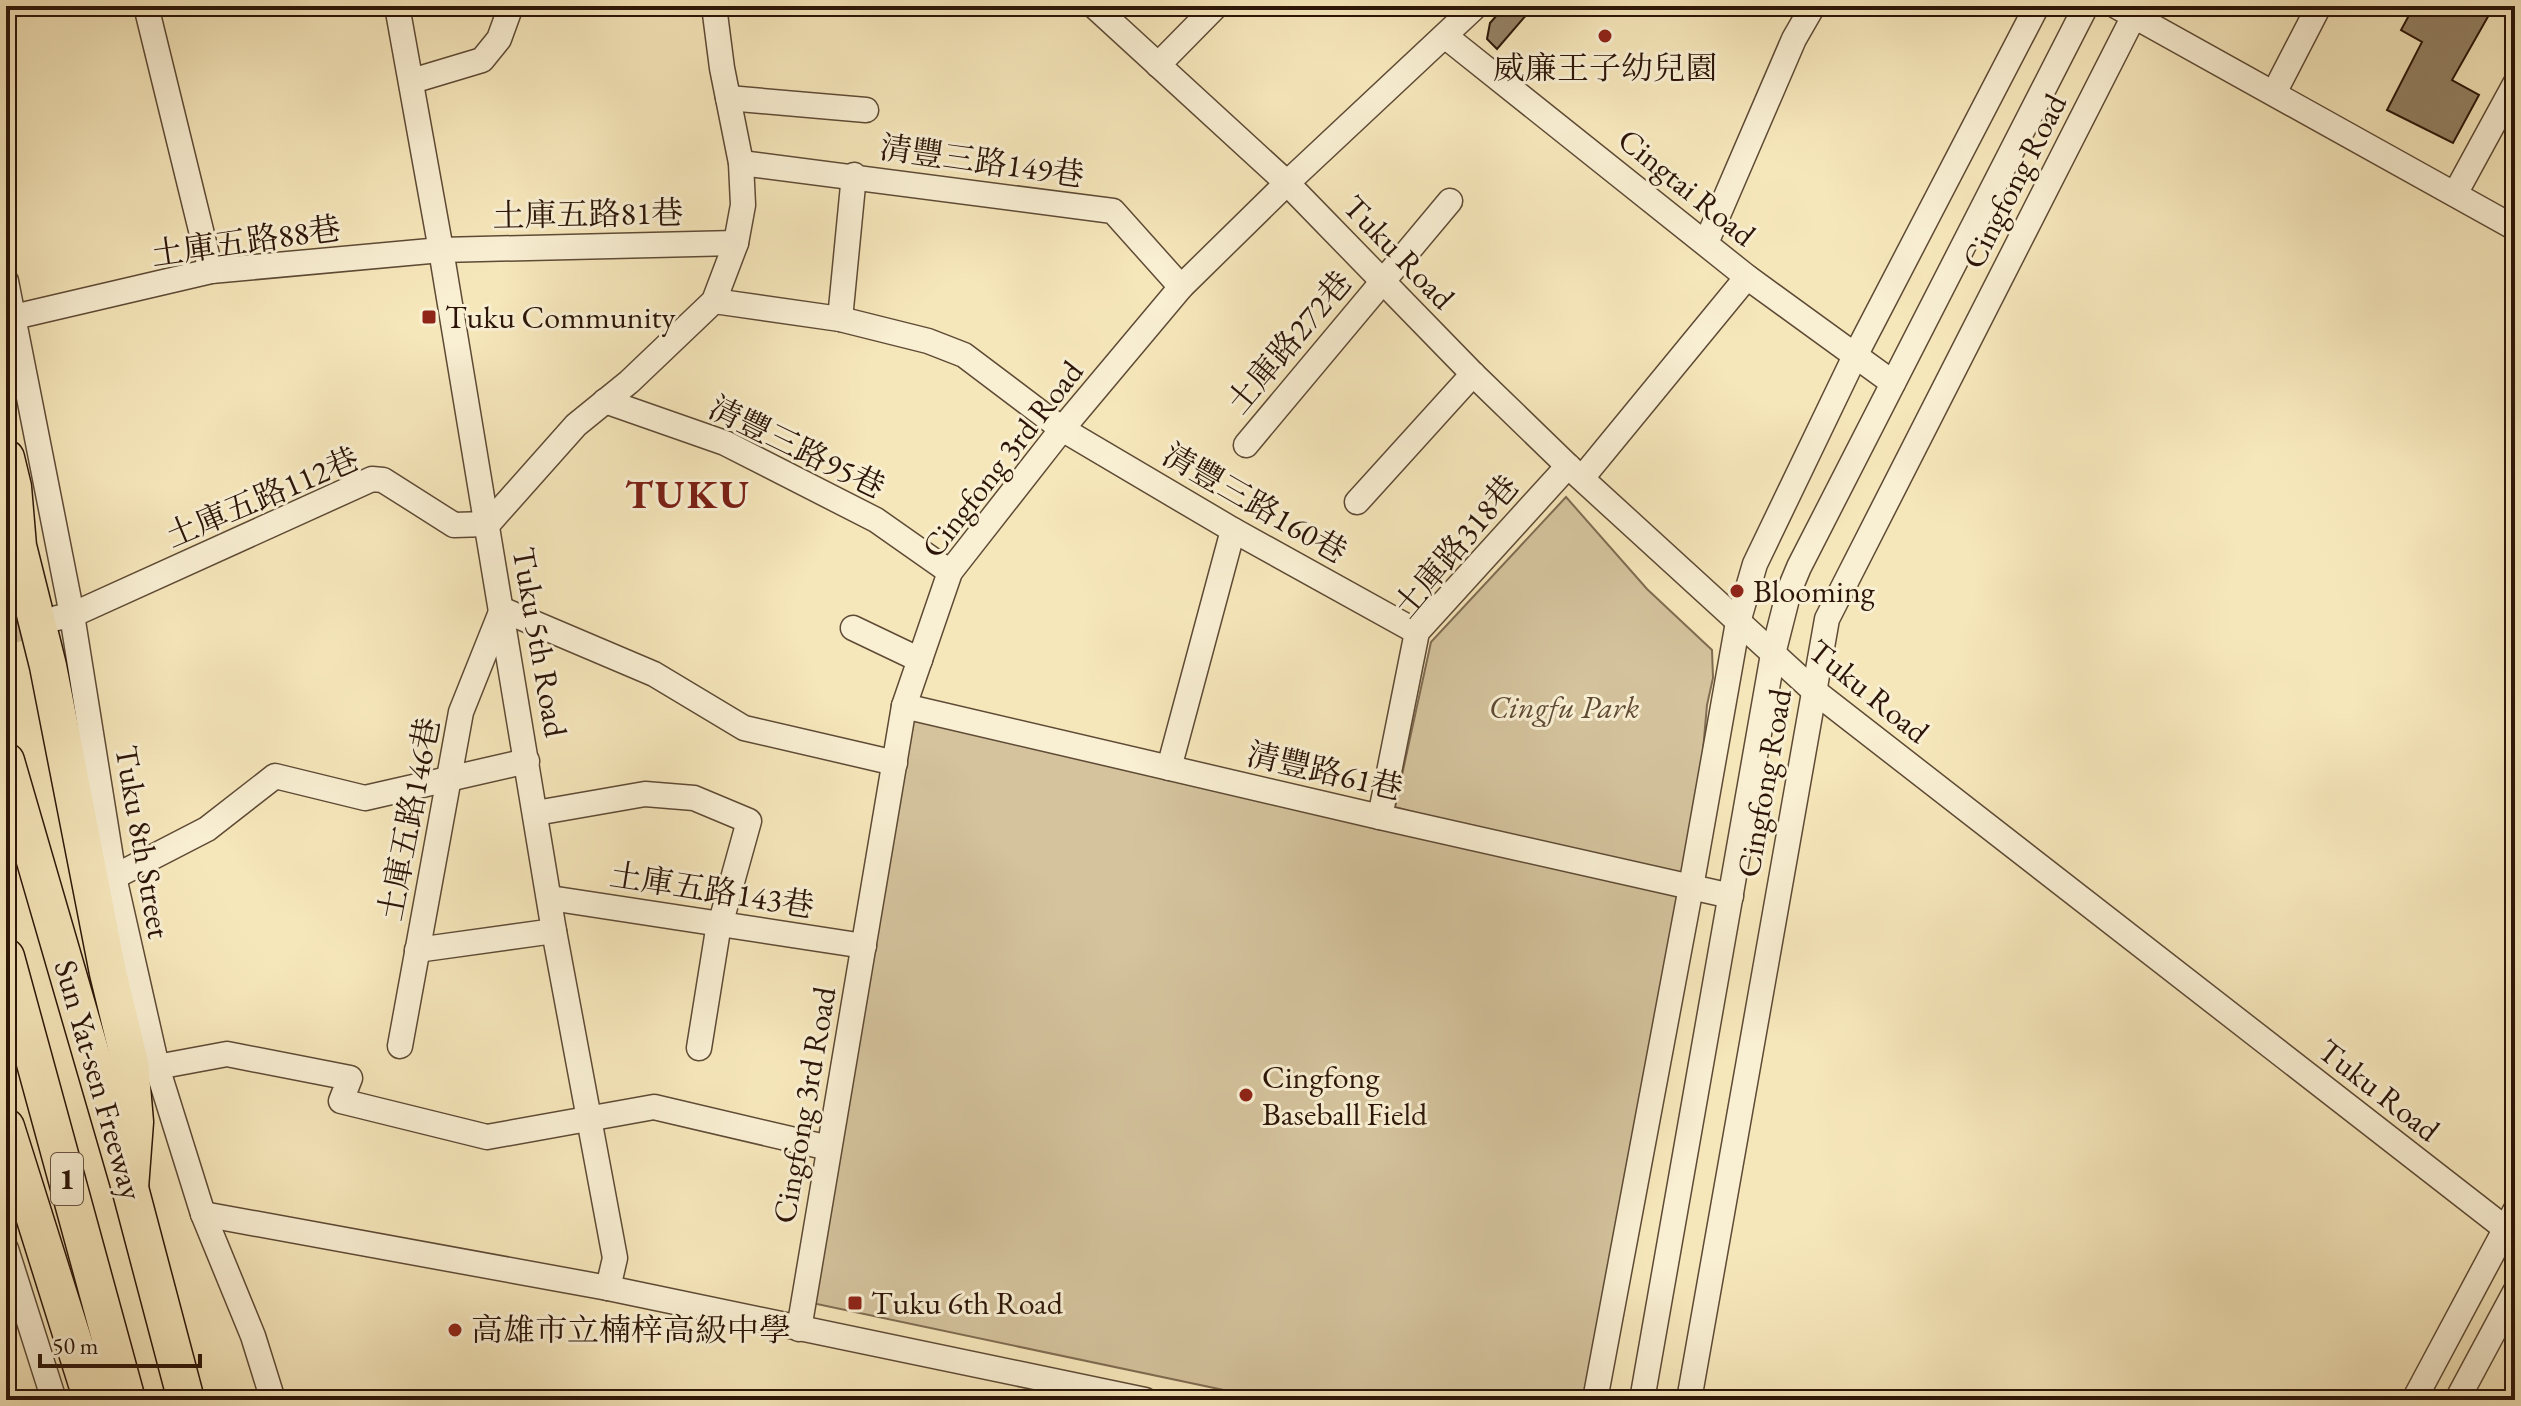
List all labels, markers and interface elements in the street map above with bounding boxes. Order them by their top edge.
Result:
marker: 威廉王子幼兒園 [1596,27,1614,45]
place label: 威廉王子幼兒園 [1493,47,1717,89]
street label: Cingfong Road [1952,86,2076,276]
street label: Cingtai Road [1610,119,1765,256]
street label: 清豐三路149巷 [877,126,1087,196]
street label: Tuku Road [1334,186,1465,319]
street label: 土庫五路81巷 [492,191,684,237]
street label: 土庫五路88巷 [149,207,343,275]
street label: 土庫路272巷 [1217,262,1361,422]
place label: Tuku Community [445,296,677,338]
marker: Tuku Community [420,308,438,326]
street label: Cingfong 3rd Road [912,351,1093,566]
street label: 清豐三路95巷 [702,386,892,508]
street label: 清豐三路160巷 [1155,433,1355,573]
street label: 土庫五路112巷 [159,437,365,557]
street label: 土庫路318巷 [1384,466,1528,626]
district label: TUKU [625,468,751,520]
street label: Tuku 5th Road [503,544,577,741]
place label: Blooming [1753,570,1876,612]
marker: Blooming [1728,582,1746,600]
street label: Tuku Road [1800,630,1939,753]
street label: Cingfong Road [1727,685,1801,881]
park label: Cingfu Park [1489,686,1640,728]
street label: 土庫五路146巷 [369,714,449,924]
street label: 清豐路61巷 [1243,733,1407,809]
street label: Tuku 8th Street [105,742,181,942]
street label: 土庫五路143巷 [607,853,817,927]
street label: Sun Yat-sen Freeway [45,955,154,1206]
street label: Cingfong 3rd Road [763,983,846,1227]
street label: Tuku Road [2310,1029,2449,1151]
place label: Cingfong Baseball Field [1262,1056,1428,1135]
marker: Cingfong Baseball Field [1237,1086,1255,1104]
road number: 1 [51,1153,83,1205]
place label: Tuku 6th Road [871,1282,1064,1324]
marker: Tuku 6th Road [846,1294,864,1312]
place label: 高雄市立楠梓高級中學 [471,1309,791,1351]
scale bar [40,1318,200,1368]
marker: 高雄市立楠梓高級中學 [446,1321,464,1339]
text: 50 m [52,1330,99,1361]

